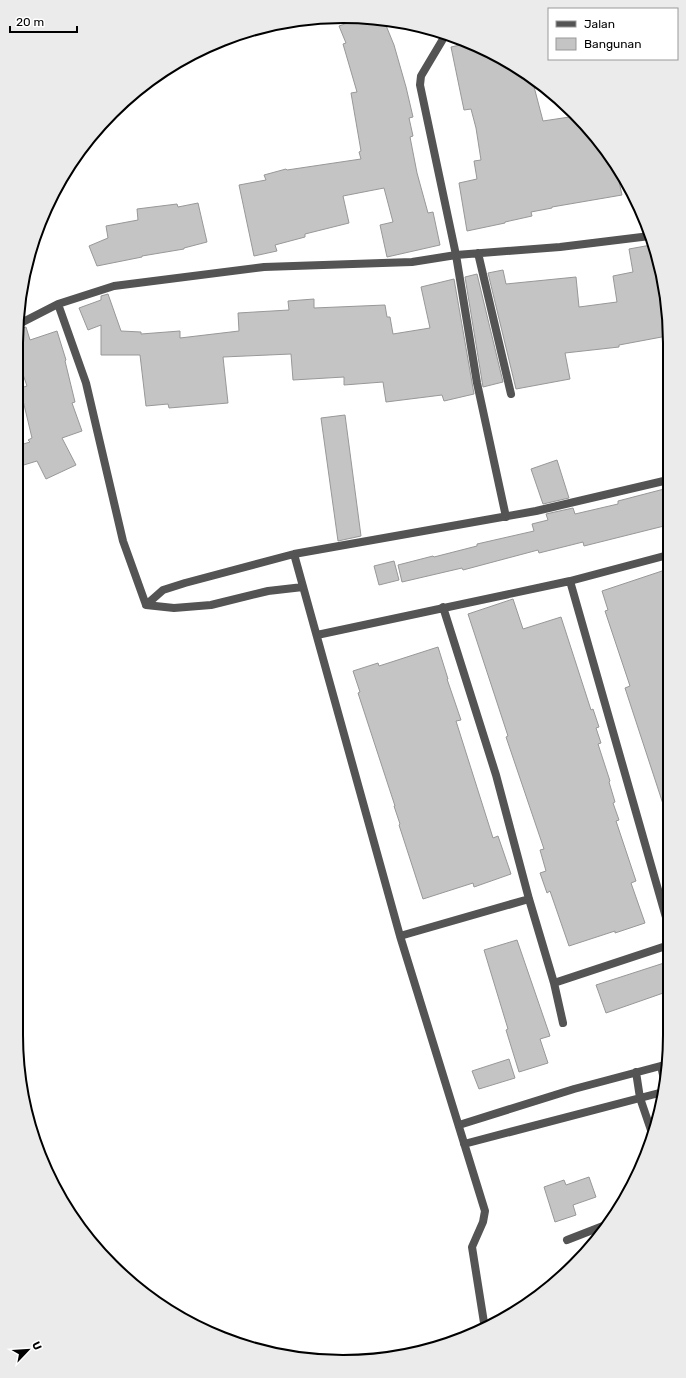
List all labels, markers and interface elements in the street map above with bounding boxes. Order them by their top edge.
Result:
scale bar [10,8,77,34]
legend [548,8,678,60]
text: 20 m [16,15,44,29]
text: Jalan [584,17,615,31]
text: Bangunan [584,37,641,51]
north arrow [8,1330,48,1370]
text: U [29,1340,44,1352]

